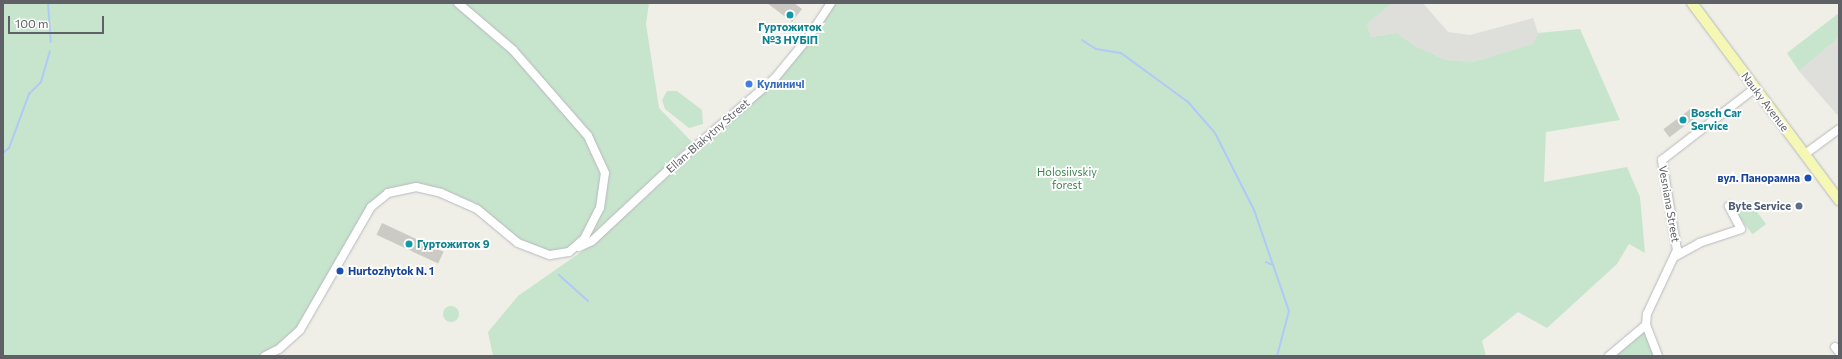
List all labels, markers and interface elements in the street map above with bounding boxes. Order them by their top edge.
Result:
scale bar [10,8,106,34]
marker: Гуртожиток №3 НУБіП [785,10,795,20]
text: 100 m [15,16,49,30]
place label: Гуртожиток №3 НУБіП [758,21,822,47]
street label: Nauky Avenue [1738,70,1792,134]
place label: Кулиничі [757,77,805,91]
marker: Кулиничі [744,79,754,89]
street label: Ellan-Blakytny Street [664,96,752,176]
place label: Bosch Car Service [1691,107,1742,133]
marker: Bosch Car Service [1678,115,1688,125]
street label: Vesniana Street [1656,165,1682,243]
park label: Holosiivskiy forest [1037,166,1097,192]
place label: вул. Панорамна [1718,171,1800,185]
marker: вул. Панорамна [1803,173,1813,183]
place label: Byte Service [1728,199,1791,213]
marker: Byte Service [1794,201,1804,211]
place label: Гуртожиток 9 [417,237,489,251]
marker: Гуртожиток 9 [404,239,414,249]
place label: Hurtozhytok N. 1 [348,264,434,278]
marker: Hurtozhytok N. 1 [335,266,345,276]

